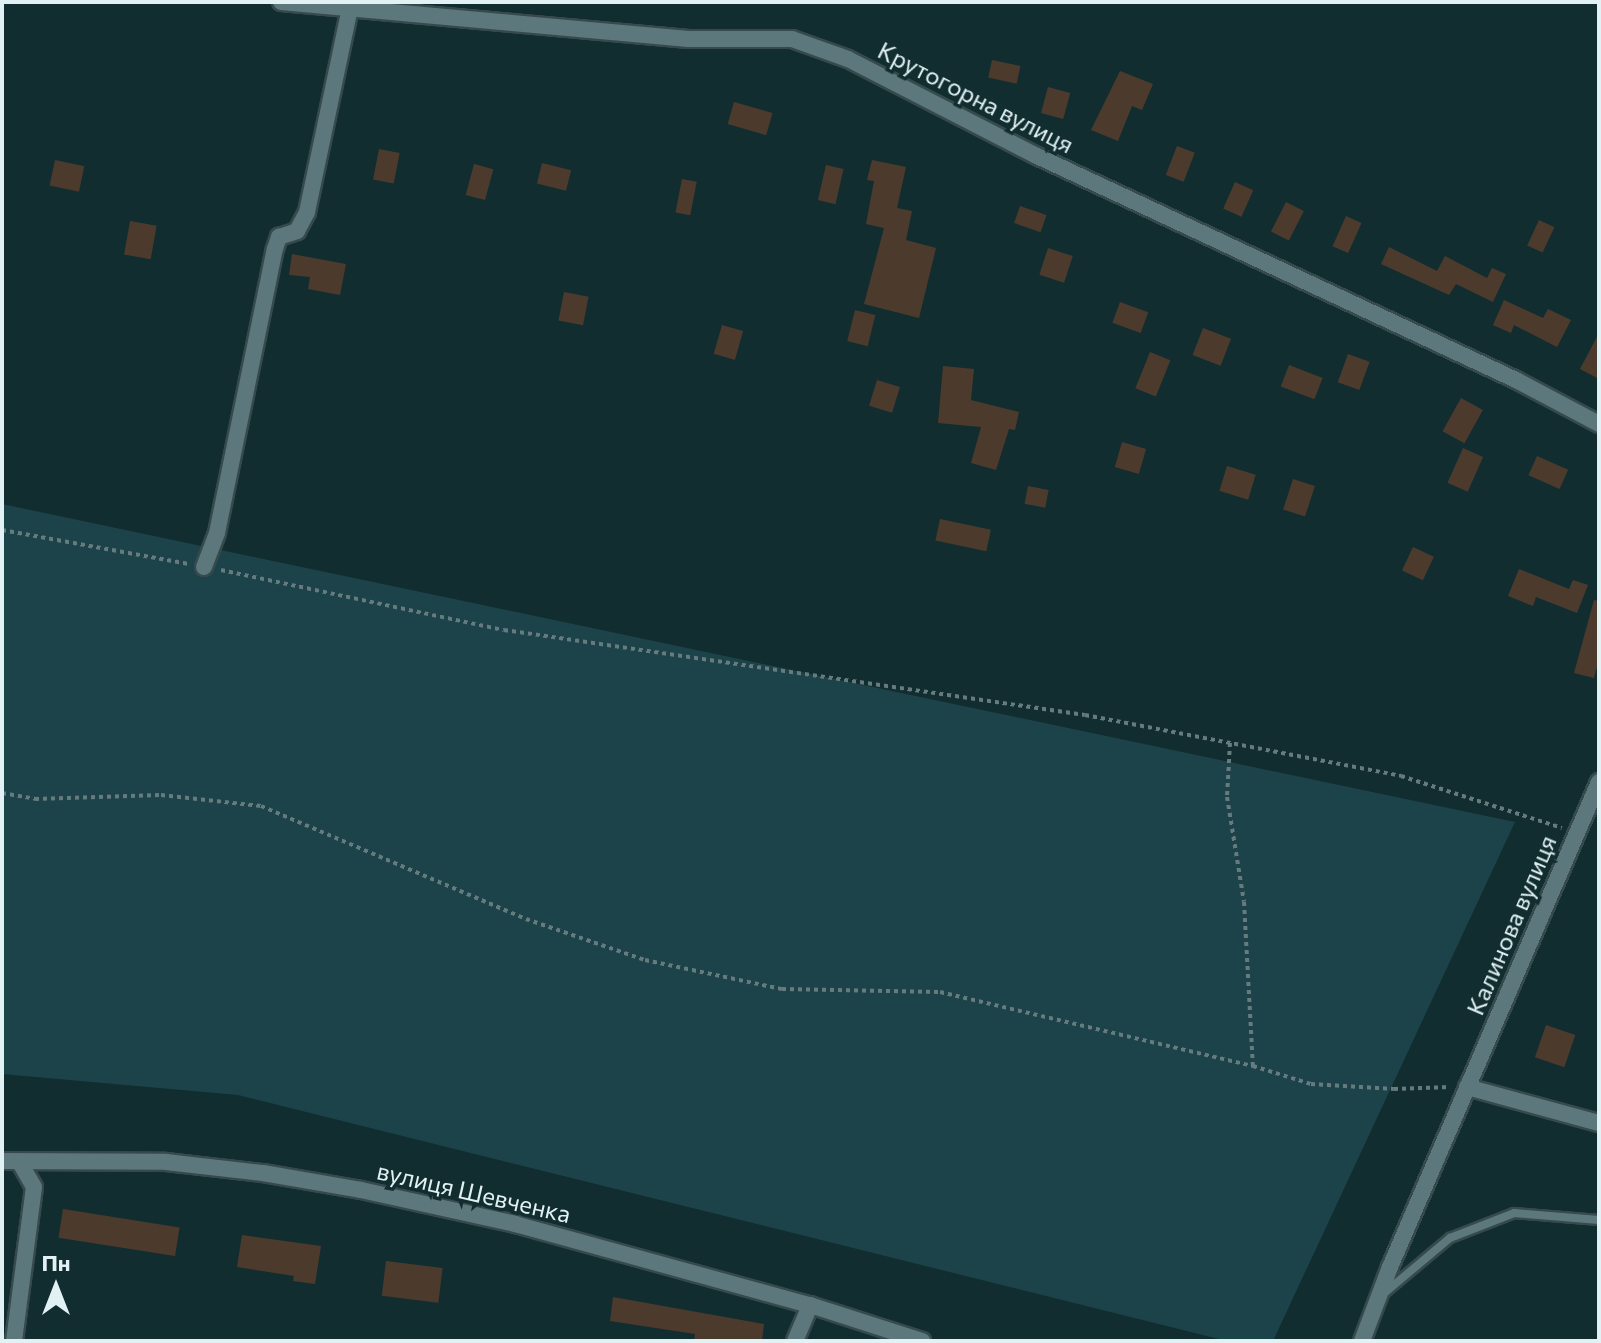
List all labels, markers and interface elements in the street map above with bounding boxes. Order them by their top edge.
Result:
street label: Крутогорна вулиця [873,35,1079,159]
street label: Калинова вулиця [1460,831,1562,1019]
street label: вулиця Шевченка [374,1156,574,1228]
north arrow [16,1247,96,1327]
text: Пн [41,1249,71,1276]

